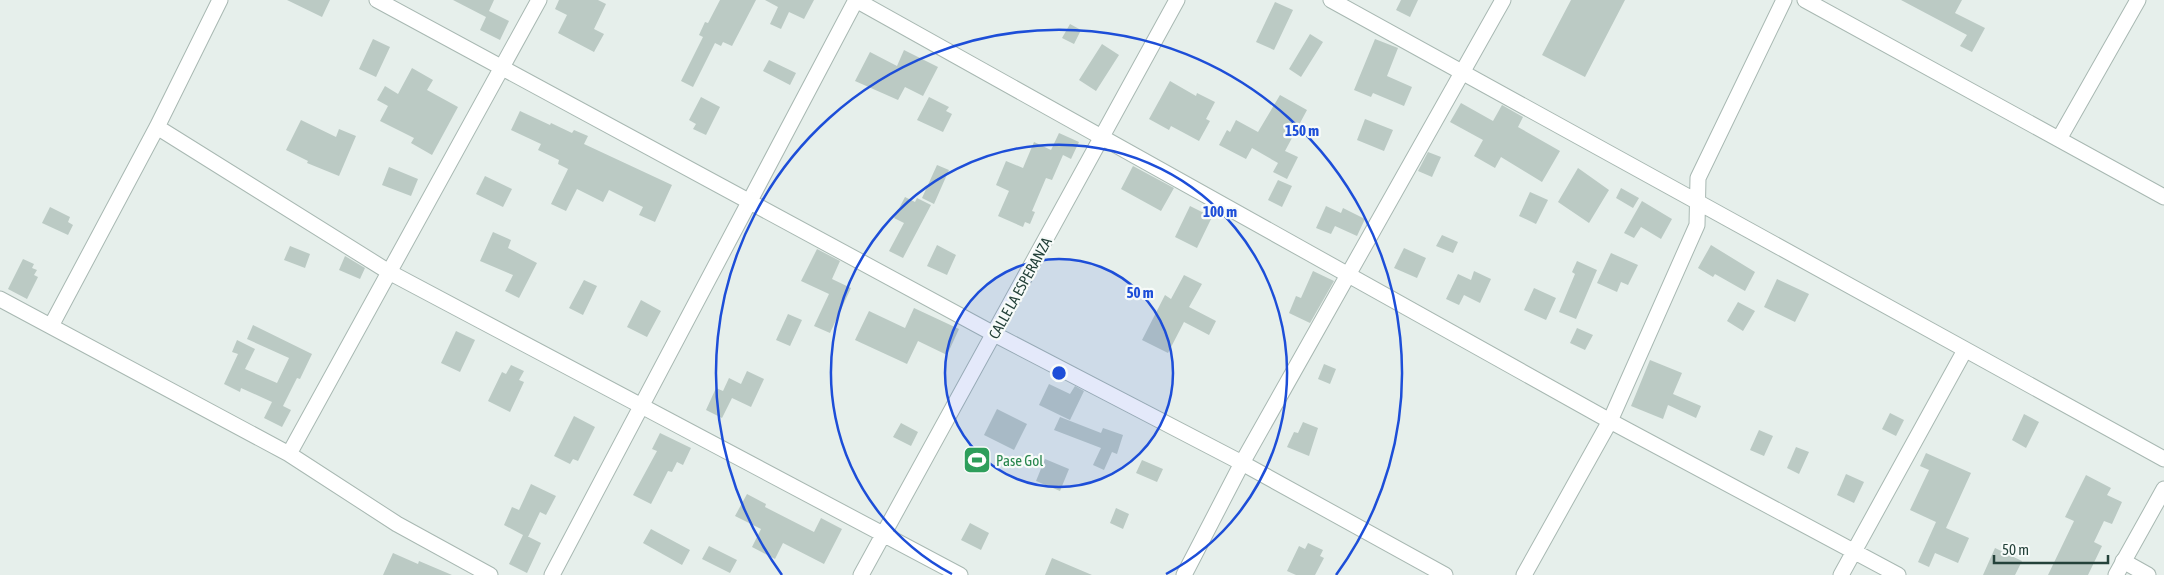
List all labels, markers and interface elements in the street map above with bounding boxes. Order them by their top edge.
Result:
text: 150 m [1285,122,1319,139]
text: 100 m [1203,203,1237,220]
street label: CALLE LA ESPERANZA [985,234,1055,342]
text: 50 m [1127,284,1154,301]
centre of rings [1050,364,1068,382]
sports icon: Pase Gol [962,445,992,475]
place label: Pase Gol [996,452,1043,469]
scale bar [1994,532,2108,564]
text: 50 m [2002,541,2029,558]

